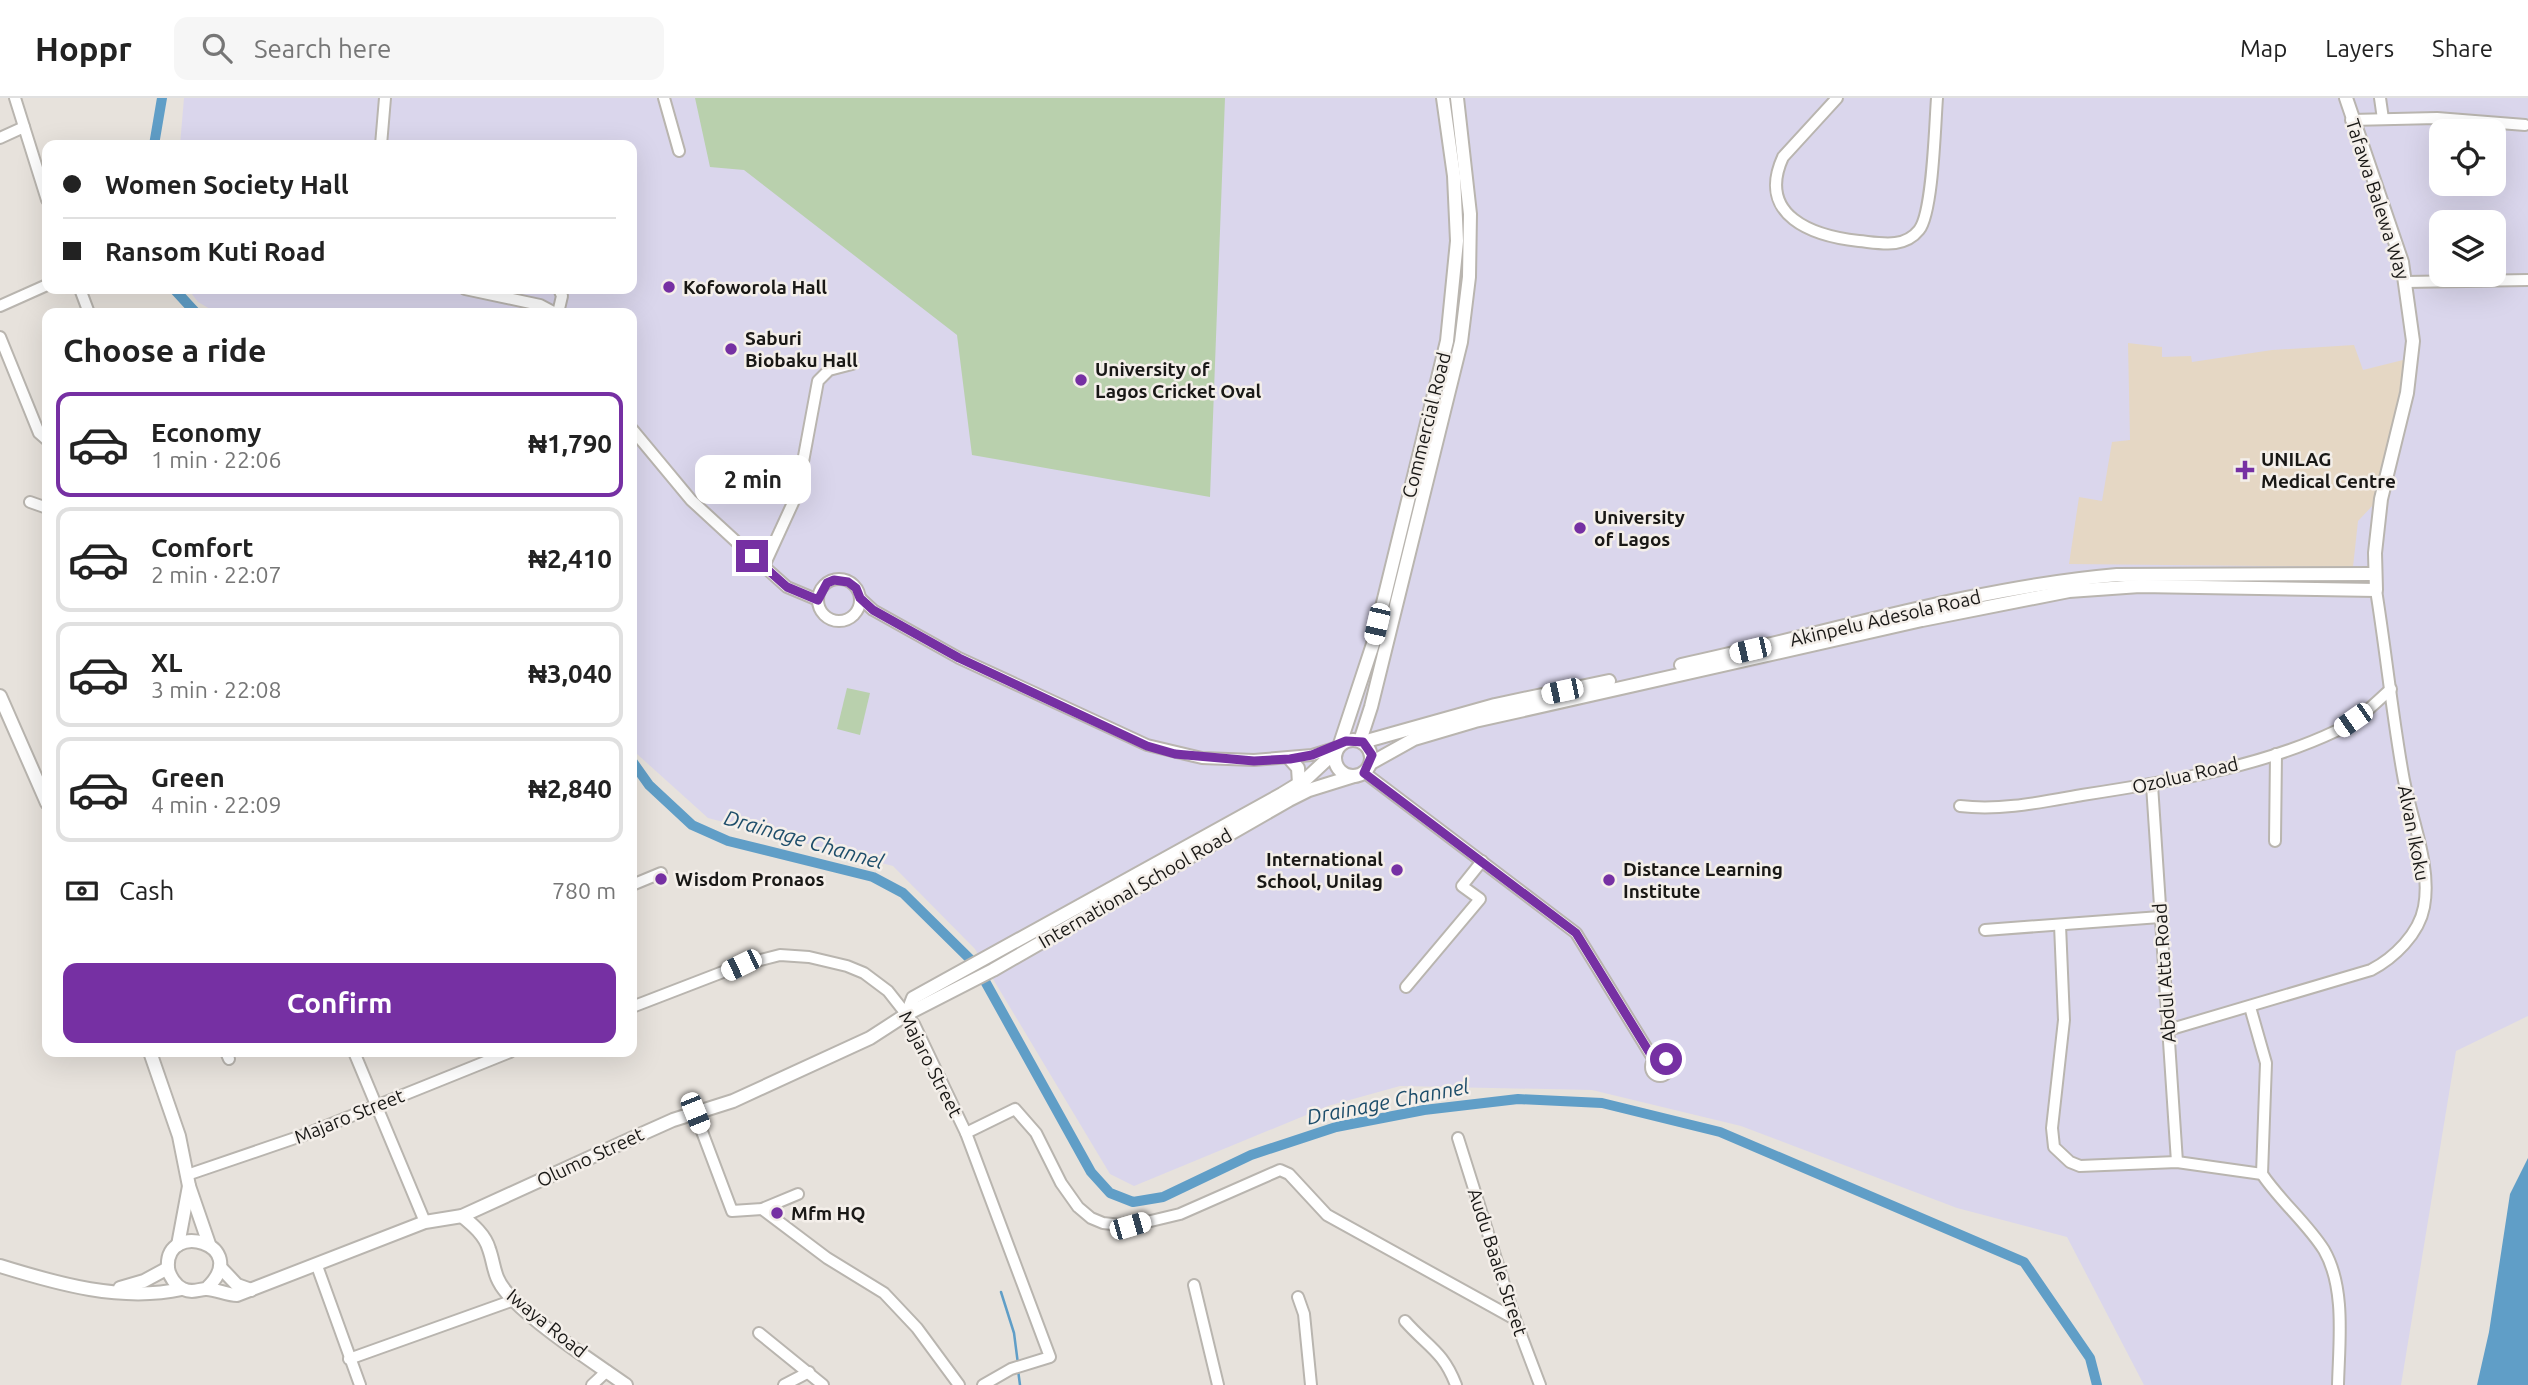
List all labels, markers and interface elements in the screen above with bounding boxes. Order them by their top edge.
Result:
search box [174,17,664,80]
icon: search [198,29,236,67]
text: Hoppr [35,30,132,67]
text: Search here [254,34,391,63]
text: Map [2240,35,2287,62]
text: Layers [2325,35,2394,62]
text: Share [2432,35,2493,62]
street label: Tafawa Balewa Way [2342,116,2414,282]
map controls [2429,119,2506,287]
button: locate [2429,119,2506,196]
text: Women Society Hall [105,170,349,199]
button: layers [2429,210,2506,287]
text: Ransom Kuti Road [105,237,326,266]
place label: Kofoworola Hall [683,276,827,298]
marker: Kofoworola Hall [661,279,677,295]
place label: Saburi Biobaku Hall [745,327,858,371]
text: Choose a ride [63,332,266,368]
marker: Saburi Biobaku Hall [723,341,739,357]
street label: Commercial Road [1397,350,1455,500]
place label: University of Lagos Cricket Oval [1095,358,1262,402]
marker: University of Lagos Cricket Oval [1073,372,1089,388]
icon: car [67,413,130,476]
text: Economy [151,418,261,447]
text: ₦1,790 [528,429,612,458]
text: 1 min · 22:06 [151,447,282,472]
place label: UNILAG Medical Centre [2261,448,2396,492]
callout: 2 min [694,454,810,504]
marker: UNILAG Medical Centre [2235,460,2255,480]
text: 2 min [724,467,782,492]
place label: University of Lagos [1594,506,1685,550]
marker: University of Lagos [1572,520,1588,536]
icon: car [67,528,130,591]
text: Comfort [151,533,254,562]
route end [736,540,768,572]
text: ₦2,410 [528,544,612,573]
text: 2 min · 22:07 [151,562,282,587]
street label: Akinpelu Adesola Road [1787,585,1983,651]
car [1363,601,1392,647]
car [1728,635,1773,665]
icon: car [67,643,130,706]
text: XL [151,648,182,677]
text: ₦3,040 [528,659,612,688]
car [1540,676,1585,706]
text: 3 min · 22:08 [151,677,282,702]
car [2330,699,2377,741]
street label: Ozolua Road [2130,752,2240,798]
icon: car [67,758,130,821]
text: Green [151,763,225,792]
text: ₦2,840 [528,774,612,803]
street label: Alvan Ikoku [2394,783,2434,883]
text: 4 min · 22:09 [151,792,282,817]
water label: Drainage Channel [722,805,887,873]
street label: International School Road [1034,824,1236,952]
place label: International School, Unilag [1256,848,1383,892]
place label: Distance Learning Institute [1623,858,1783,902]
marker: International School, Unilag [1389,862,1405,878]
place label: Wisdom Pronaos [675,868,825,890]
marker: Wisdom Pronaos [653,871,669,887]
icon: cash [63,872,101,910]
marker: Distance Learning Institute [1601,872,1617,888]
text: Cash [119,876,174,905]
text: 780 m [552,878,616,903]
street label: Abdul Atta Road [2148,902,2180,1044]
car [718,946,765,984]
button: Confirm [63,963,616,1043]
street label: Majaro Street [895,1007,967,1121]
route start [1650,1043,1682,1075]
water label: Drainage Channel [1304,1073,1471,1129]
street label: Majaro Street [291,1084,408,1148]
car [678,1090,713,1136]
street label: Olumo Street [533,1122,647,1191]
street label: Audu Baale Street [1464,1185,1532,1339]
place label: Mfm HQ [791,1202,865,1224]
marker: Mfm HQ [769,1205,785,1221]
car [1107,1210,1154,1242]
street label: Iwaya Road [503,1284,591,1362]

